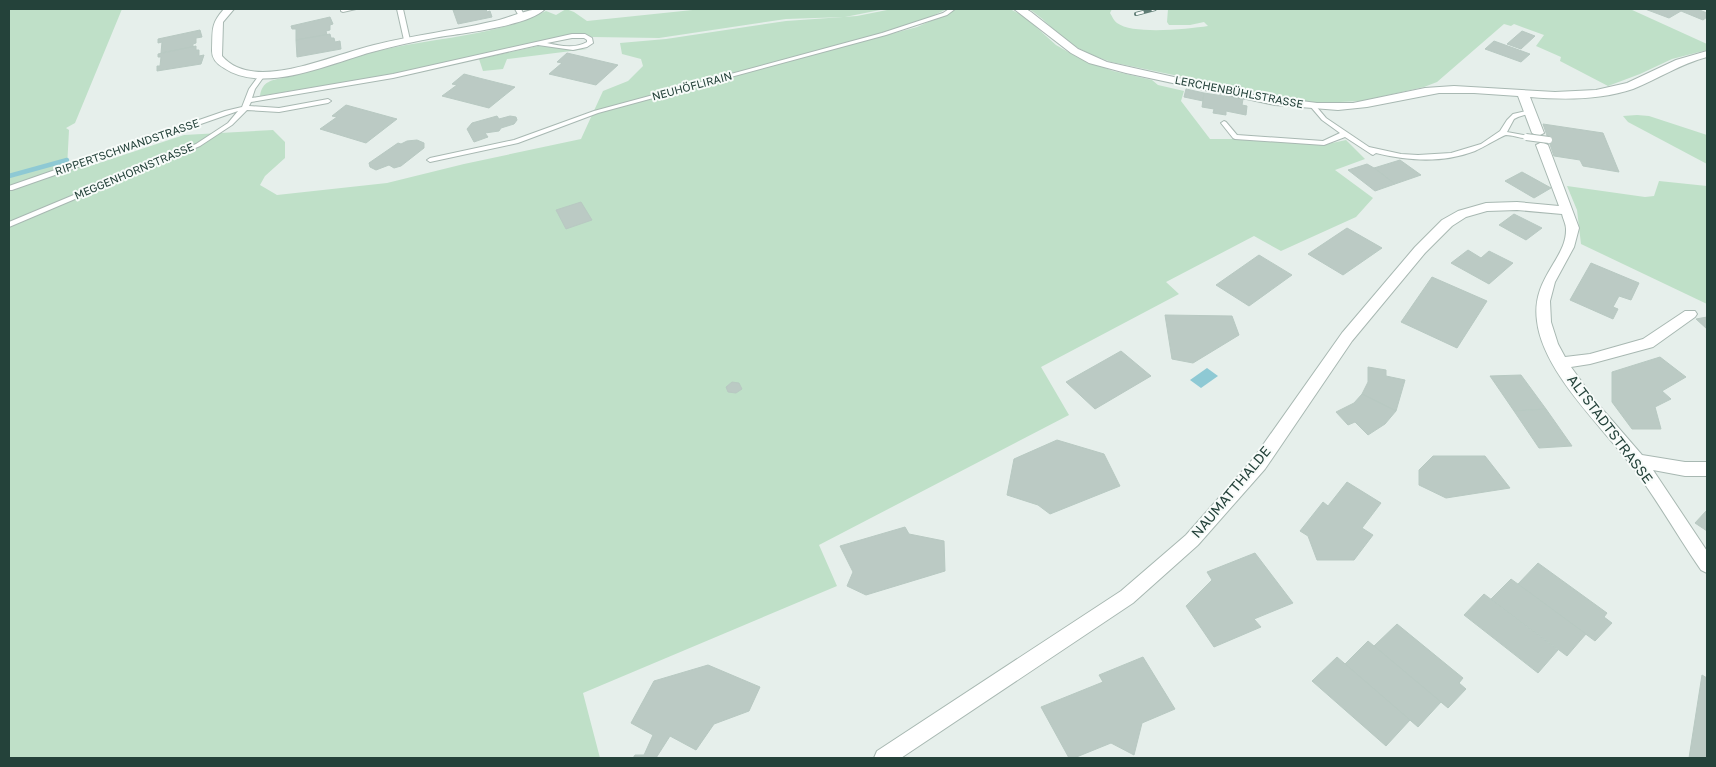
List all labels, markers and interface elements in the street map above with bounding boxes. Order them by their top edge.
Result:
street label: NEUHÖFLIRAIN [650,69,733,102]
street label: LERCHENBÜHLSTRASSE [1174,73,1305,110]
street label: RIPPERTSCHWANDSTRASSE [53,116,201,177]
street label: MEGGENHORNSTRASSE [72,139,196,202]
street label: ALTSTADTSTRASSE [1564,371,1657,486]
street label: NAUMATTHALDE [1187,442,1274,541]

